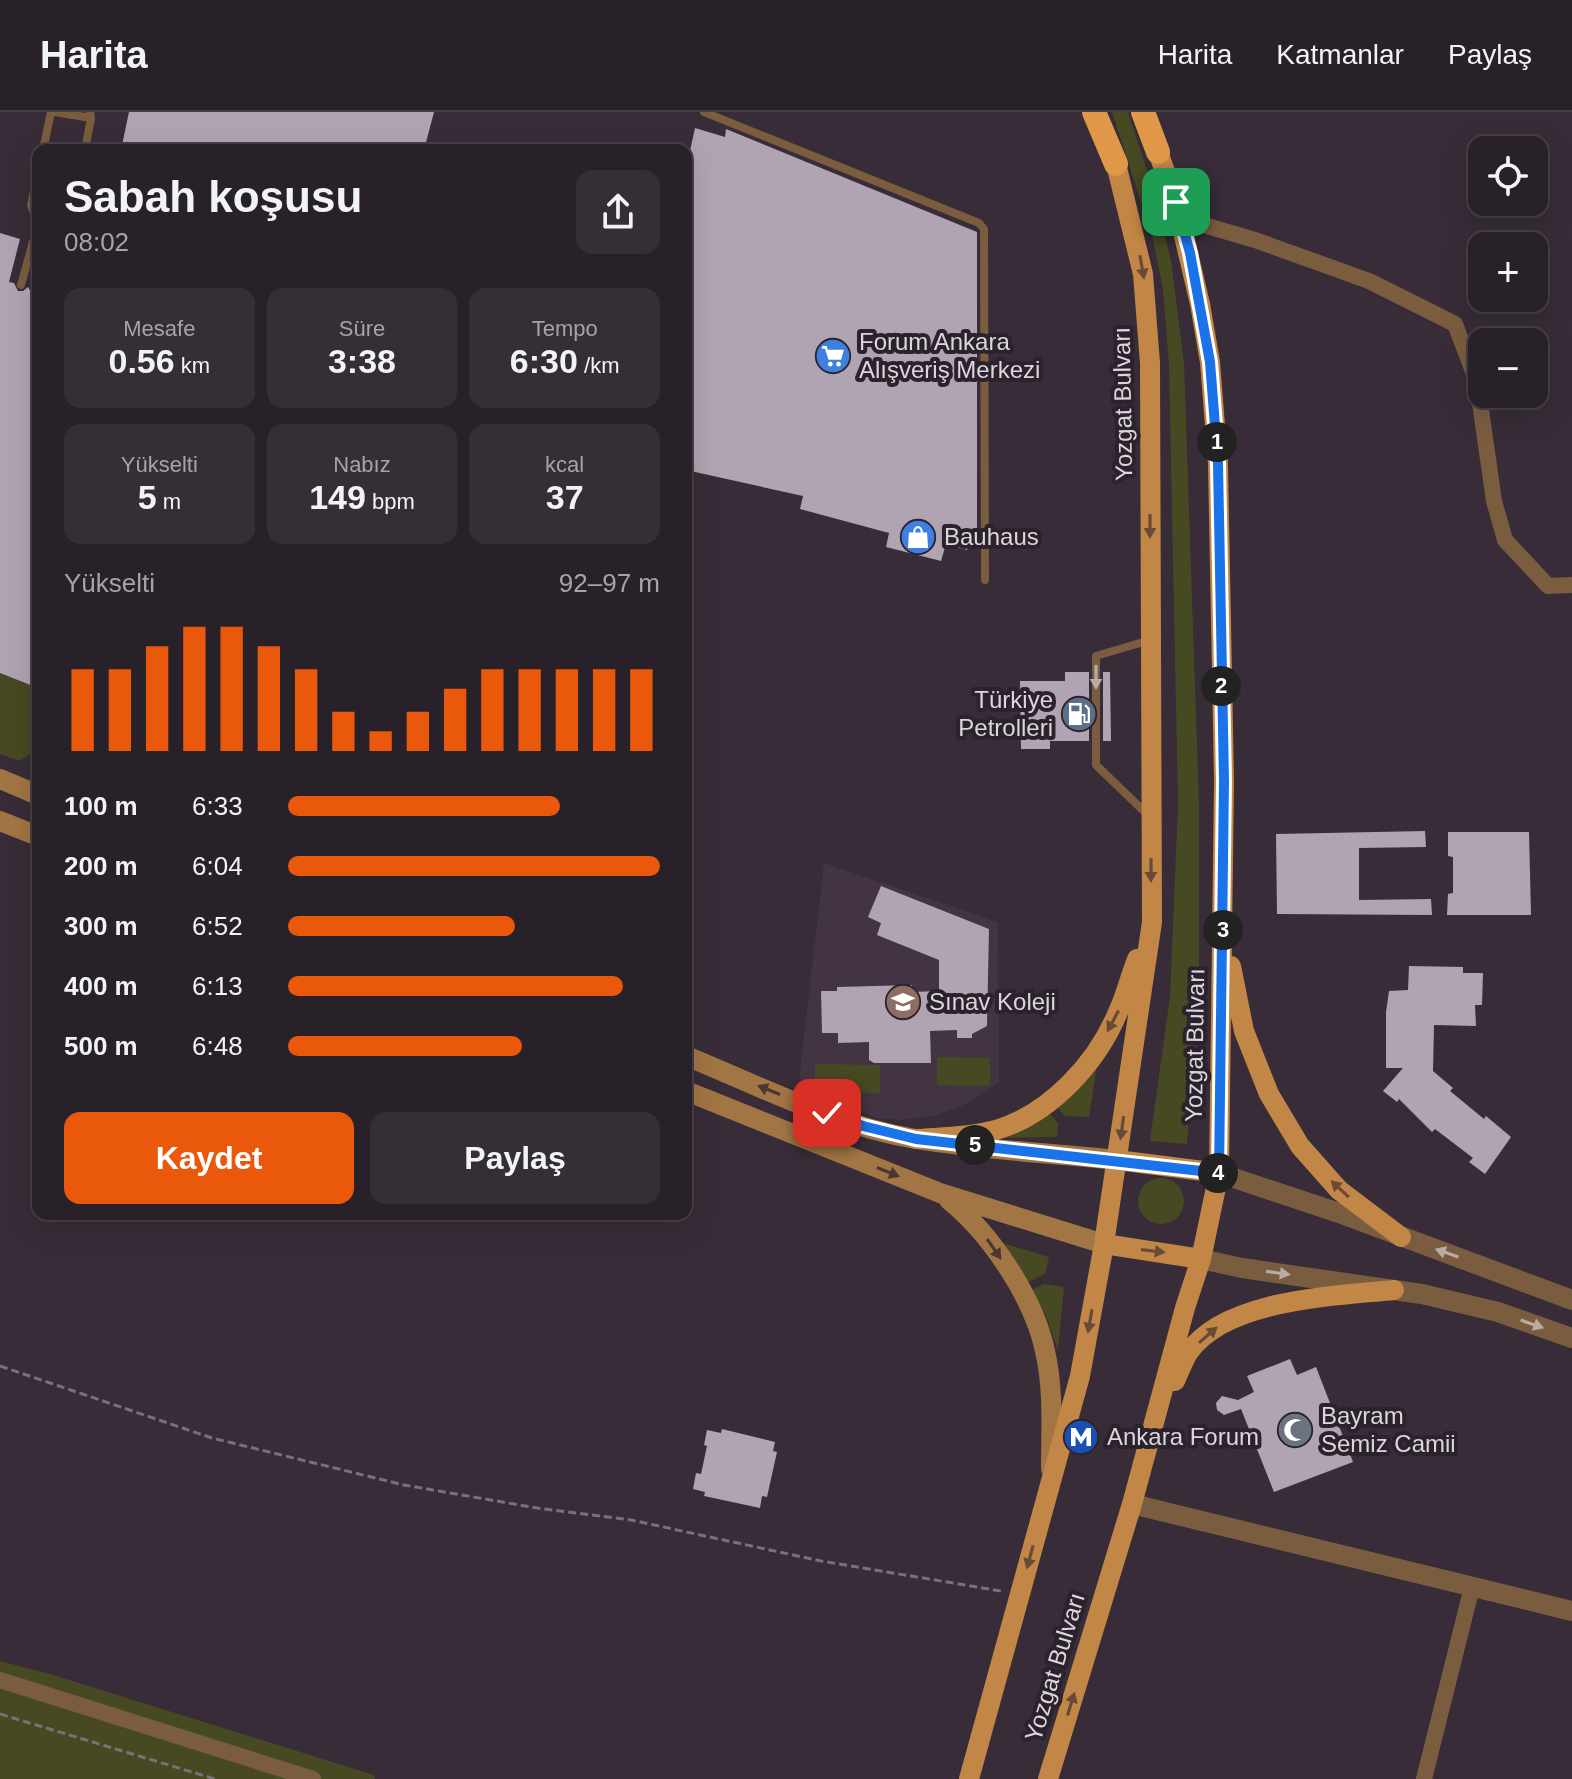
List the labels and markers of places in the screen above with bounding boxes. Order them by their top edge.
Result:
pin [1142,168,1210,236]
place label: Forum Ankara Alışveriş Merkezi [859,328,1040,383]
supermarket icon: Forum Ankara Alışveriş Merkezi [814,337,852,375]
pin: 1 [1197,422,1237,462]
shop icon: Bauhaus [899,518,937,556]
place label: Bauhaus [944,523,1039,550]
pin: 2 [1201,666,1241,706]
place label: Türkiye Petrolleri [958,686,1053,741]
fuel station icon: Türkiye Petrolleri [1060,695,1098,733]
pin: 3 [1203,910,1243,950]
school or university icon: Sınav Koleji [884,983,922,1021]
place label: Sınav Koleji [929,988,1056,1015]
pin [793,1079,861,1147]
pin: 5 [955,1125,995,1165]
pin: 4 [1198,1153,1238,1193]
place label: Bayram Semiz Camii [1321,1402,1456,1457]
mosque icon: Bayram Semiz Camii [1276,1411,1314,1449]
metro station icon: Ankara Forum [1062,1418,1100,1456]
place label: Ankara Forum [1107,1423,1259,1450]

